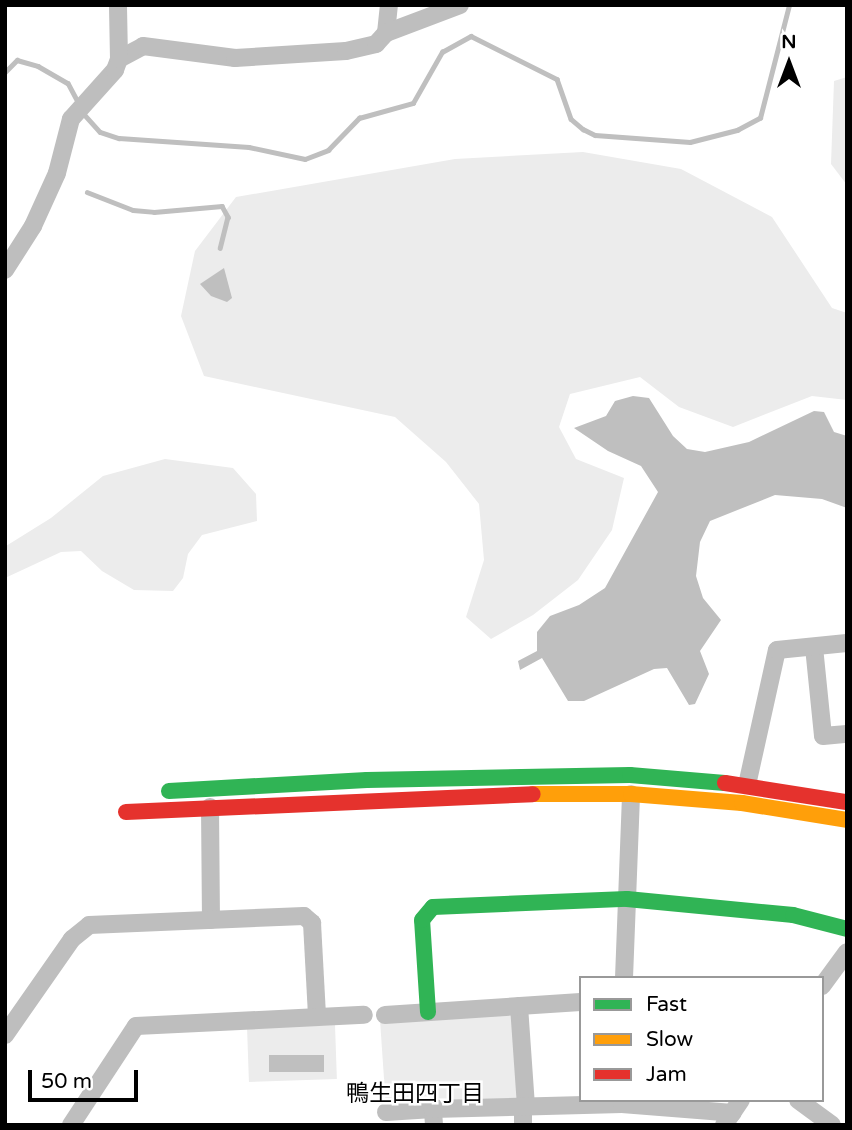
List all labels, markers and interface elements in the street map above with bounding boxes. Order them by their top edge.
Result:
north arrow [754,28,824,98]
text: N [781,31,797,53]
legend [579,976,824,1102]
text: Fast [646,992,687,1017]
text: Slow [646,1027,693,1052]
scale bar [32,1056,142,1100]
text: Jam [646,1062,687,1087]
text: 50 m [41,1069,92,1094]
district label: 鴨生田四丁目 [346,1080,484,1108]

